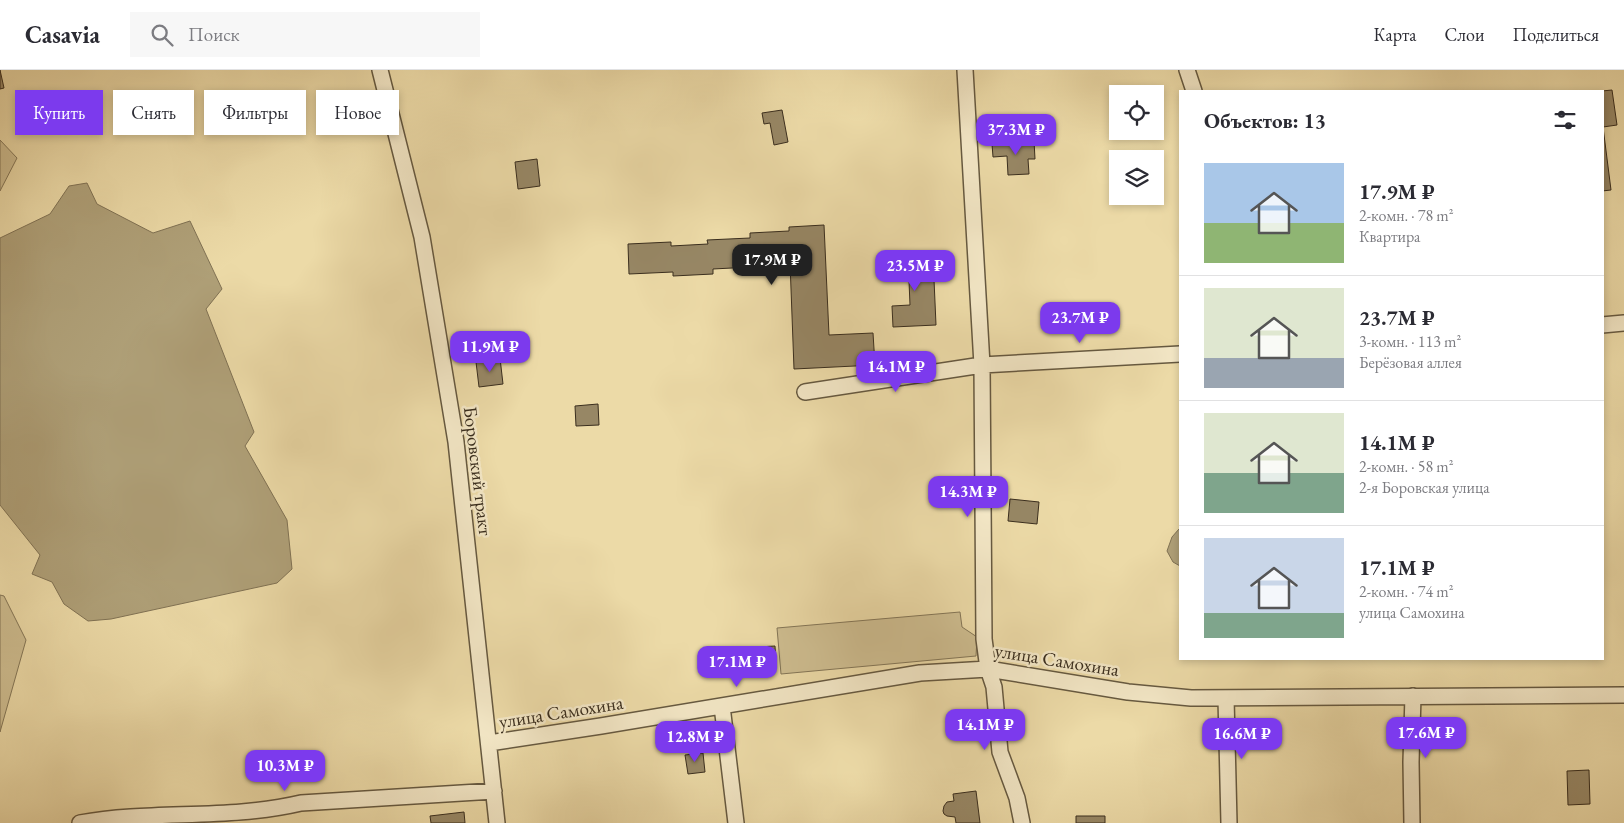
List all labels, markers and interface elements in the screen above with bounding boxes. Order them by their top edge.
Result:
search box [130,12,480,57]
text: Casavia [25,19,100,50]
icon: search [148,21,176,49]
text: Поиск [188,22,240,47]
text: Карта [1374,23,1417,46]
text: Слои [1445,23,1484,46]
text: Поделиться [1512,23,1599,46]
map controls [1109,85,1164,205]
button: locate [1109,85,1164,140]
chip: Купить [15,90,103,135]
chip: Снять [113,90,194,135]
chip: Фильтры [204,90,306,135]
chip: Новое [316,90,399,135]
icon: filters [1551,106,1579,134]
text: Объектов: 13 [1204,107,1326,134]
pin: 37.3M ₽ [970,114,1062,156]
text: 37.3M ₽ [987,119,1045,140]
button: layers [1109,150,1164,205]
text: 17.9M ₽ [1359,178,1435,205]
icon: home [1244,183,1304,243]
text: 2-комн. · 78 m² [1359,205,1454,226]
text: Квартира [1359,226,1420,247]
pin: 17.9M ₽ [726,244,818,286]
text: 17.9M ₽ [743,249,801,270]
pin: 23.5M ₽ [869,250,961,292]
text: 23.5M ₽ [886,255,944,276]
pin: 23.7M ₽ [1034,302,1126,344]
text: 23.7M ₽ [1359,304,1435,331]
text: 23.7M ₽ [1051,307,1109,328]
icon: home [1244,308,1304,368]
pin: 11.9M ₽ [444,330,536,373]
text: 3-комн. · 113 m² [1359,331,1461,352]
text: 11.9M ₽ [461,336,519,357]
pin: 14.1M ₽ [850,350,942,393]
text: Берёзовая аллея [1359,352,1462,373]
text: 14.1M ₽ [867,356,925,377]
street label: Боровский тракт [458,405,498,537]
text: 14.1M ₽ [1359,429,1435,456]
icon: home [1244,433,1304,493]
text: 2-комн. · 58 m² [1359,456,1454,477]
pin: 14.3M ₽ [922,476,1014,518]
text: 2-я Боровская улица [1359,477,1490,498]
text: 14.3M ₽ [939,481,997,502]
text: 17.1M ₽ [1359,554,1435,581]
icon: home [1244,558,1304,618]
text: 2-комн. · 74 m² [1359,581,1454,602]
text: улица Самохина [1359,602,1465,623]
street label: улица Самохина [993,638,1121,682]
pin: 17.1M ₽ [691,646,783,688]
text: 17.1M ₽ [708,651,766,672]
street label: улица Самохина [497,690,625,734]
pin: 14.1M ₽ [939,708,1031,751]
text: 14.1M ₽ [956,714,1014,735]
pin: 17.6M ₽ [1380,716,1472,759]
pin: 16.6M ₽ [1196,718,1288,760]
pin: 12.8M ₽ [649,720,741,763]
text: 17.6M ₽ [1397,722,1455,743]
text: 16.6M ₽ [1213,723,1271,744]
text: 12.8M ₽ [666,726,724,747]
pin: 10.3M ₽ [239,750,331,792]
text: 10.3M ₽ [256,755,314,776]

